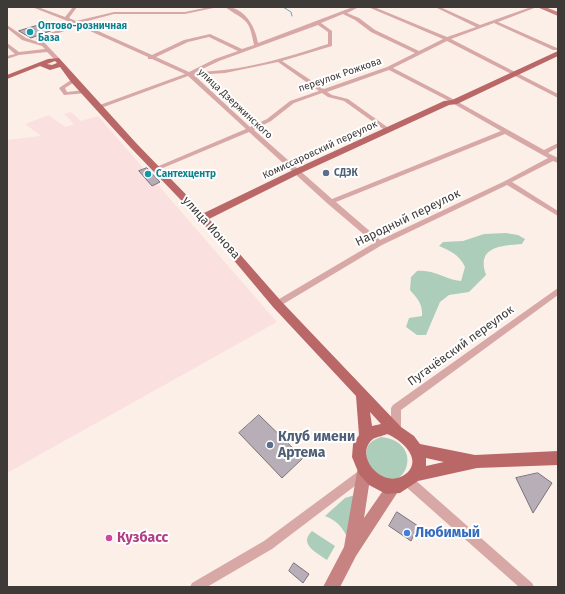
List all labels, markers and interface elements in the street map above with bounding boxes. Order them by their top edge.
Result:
place label: Оптово-розничная База [38,20,127,44]
marker: Оптово-розничная База [25,27,35,37]
street label: переулок Рожкова [297,55,383,95]
street label: улица Дзержинского [195,66,275,142]
street label: Комиссаровский переулок [261,118,379,182]
place label: СДЭК [334,167,358,179]
place label: Сантехцентр [156,168,216,180]
marker: СДЭК [321,168,331,178]
marker: Сантехцентр [143,169,153,179]
street label: Народный переулок [353,186,463,250]
street label: улица Ионова [179,194,243,262]
street label: Пугачёвский переулок [405,303,517,389]
place label: Клуб имени Артема [278,429,355,462]
marker: Клуб имени Артема [265,440,275,450]
place label: Любимый [415,525,480,541]
marker: Любимый [402,528,412,538]
place label: Кузбасс [117,530,168,546]
marker: Кузбасс [104,533,114,543]

